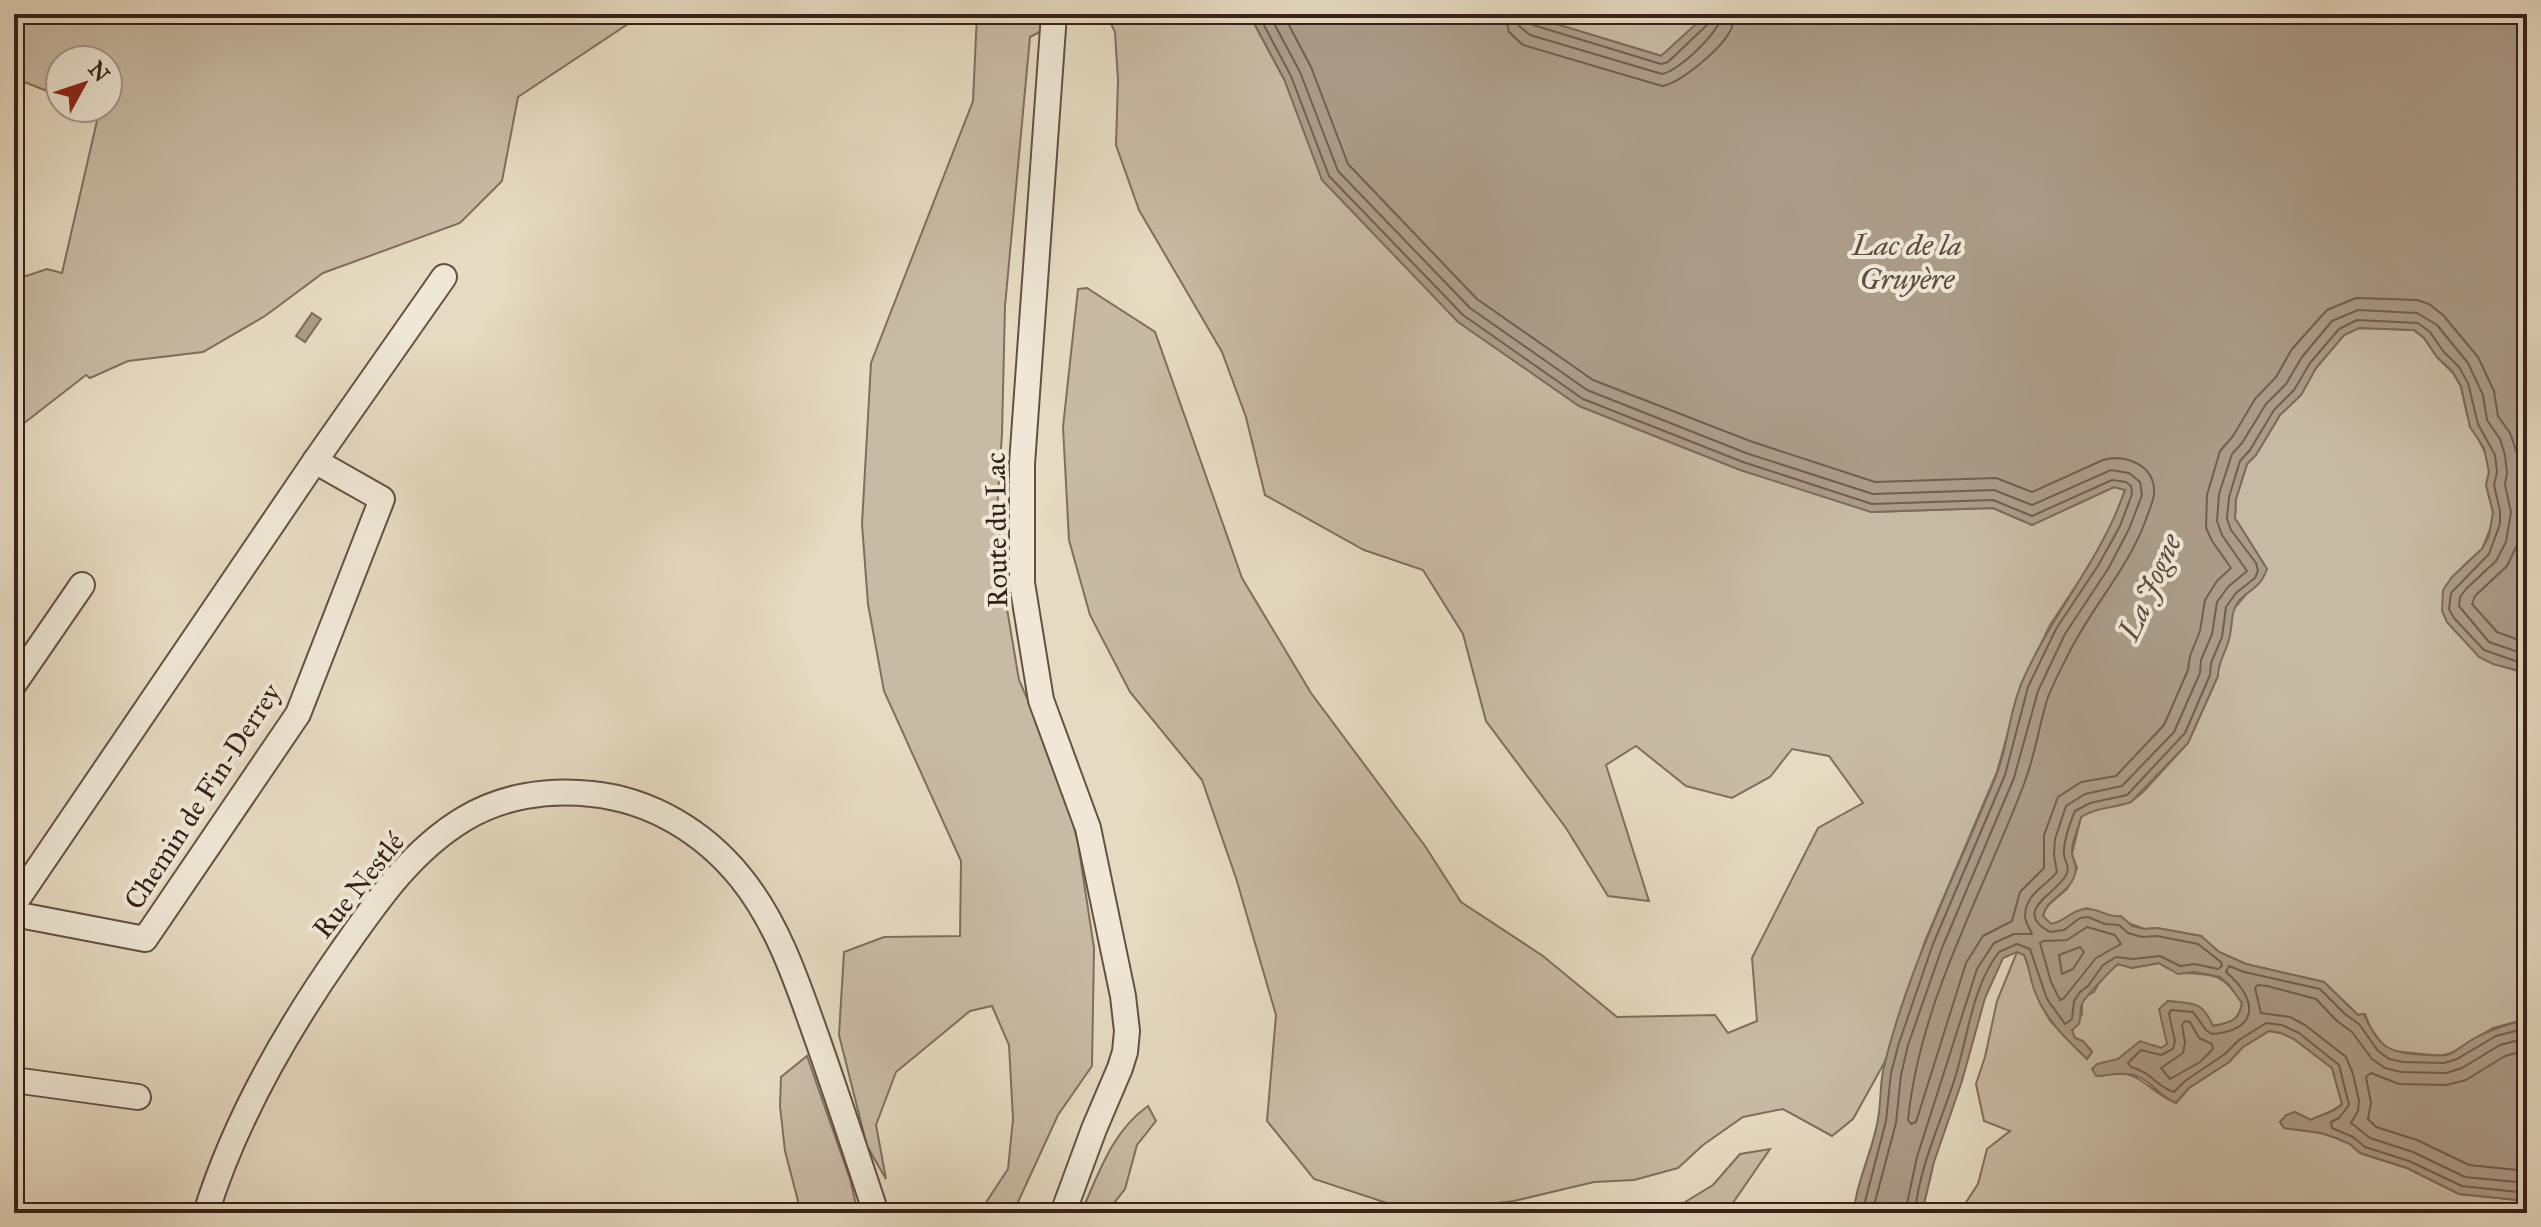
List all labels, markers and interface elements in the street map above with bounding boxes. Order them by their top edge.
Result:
north arrow [44,44,124,124]
text: N [83,56,115,88]
water label: Lac de la Gruyère [1850,227,1962,297]
street label: Route du Lac [978,452,1015,608]
water label: La Jogne [2110,528,2190,647]
street label: Chemin de Fin-Derrey [116,676,289,916]
street label: Rue Nestlé [305,825,412,945]

